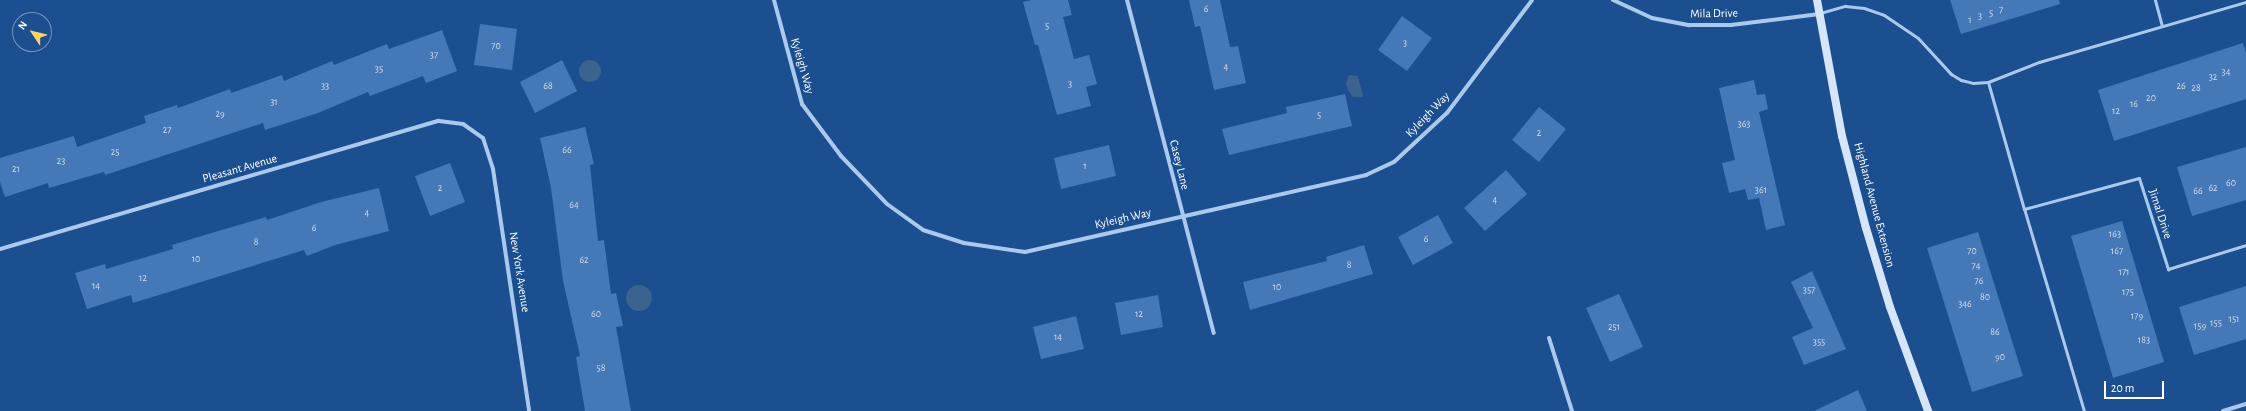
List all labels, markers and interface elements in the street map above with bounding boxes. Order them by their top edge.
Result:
house number: 6 [1204,4,1208,16]
house number: 7 [1999,5,2003,17]
street label: Mila Drive [1690,6,1738,22]
house number: 5 [1989,8,1993,20]
house number: 3 [1978,11,1982,23]
north arrow [12,12,52,52]
house number: 1 [1968,15,1972,27]
text: N [16,19,29,32]
house number: 5 [1045,21,1049,33]
street label: Kyleigh Way [787,36,817,96]
house number: 3 [1403,38,1407,50]
house number: 70 [491,41,501,53]
house number: 37 [430,50,438,62]
house number: 4 [1224,62,1228,74]
house number: 35 [375,64,383,76]
house number: 34 [2222,67,2230,79]
house number: 32 [2209,72,2217,84]
house number: 3 [1068,79,1072,91]
house number: 33 [321,81,329,93]
house number: 68 [543,81,553,93]
house number: 26 [2176,81,2186,93]
house number: 28 [2191,83,2201,95]
street label: Kyleigh Way [1403,89,1453,141]
house number: 20 [2146,93,2156,105]
house number: 31 [270,97,278,109]
house number: 16 [2130,99,2138,111]
house number: 12 [2112,106,2120,118]
house number: 29 [215,109,225,121]
house number: 5 [1317,110,1321,122]
house number: 363 [1738,119,1750,131]
house number: 27 [163,125,171,137]
house number: 2 [1537,128,1541,140]
street label: Casey Lane [1166,139,1192,191]
street label: Highland Avenue Extension [1850,141,1898,269]
house number: 66 [562,145,572,157]
house number: 25 [111,147,119,159]
street label: Pleasant Avenue [201,151,279,187]
house number: 23 [57,156,65,168]
house number: 1 [1083,161,1087,173]
house number: 21 [12,164,20,176]
house number: 60 [2226,178,2236,190]
house number: 2 [438,183,442,195]
house number: 62 [2208,183,2218,195]
house number: 361 [1755,185,1767,197]
house number: 66 [2193,186,2203,198]
street label: Jimal Drive [2145,187,2175,241]
house number: 4 [1493,195,1497,207]
house number: 64 [569,200,579,212]
street label: Kyleigh Way [1093,206,1153,232]
house number: 4 [365,208,369,220]
house number: 6 [312,223,316,235]
house number: 163 [2109,229,2121,241]
street label: New York Avenue [506,231,532,313]
house number: 6 [1424,234,1428,246]
house number: 8 [254,237,258,249]
house number: 70 [1967,246,1977,258]
house number: 167 [2111,246,2123,258]
house number: 10 [192,254,200,266]
house number: 62 [579,255,589,267]
house number: 8 [1347,260,1351,272]
house number: 74 [1972,261,1980,273]
house number: 171 [2118,267,2130,279]
house number: 12 [139,273,147,285]
house number: 76 [1975,276,1983,288]
house number: 14 [92,281,100,293]
house number: 10 [1273,282,1281,294]
house number: 357 [1803,285,1815,297]
house number: 175 [2122,287,2134,299]
house number: 80 [1980,292,1990,304]
house number: 346 [1958,299,1972,311]
house number: 60 [591,309,601,321]
house number: 12 [1135,309,1143,321]
house number: 179 [2131,311,2143,323]
house number: 151 [2228,314,2240,326]
house number: 155 [2210,318,2222,330]
house number: 159 [2194,321,2206,333]
house number: 251 [1608,322,1620,334]
house number: 86 [1990,327,2000,339]
house number: 14 [1054,332,1062,344]
house number: 183 [2138,335,2150,347]
house number: 355 [1813,337,1825,349]
house number: 90 [1995,352,2005,364]
house number: 58 [597,363,605,375]
scale bar [2106,373,2166,399]
text: 20 m [2111,382,2134,394]

